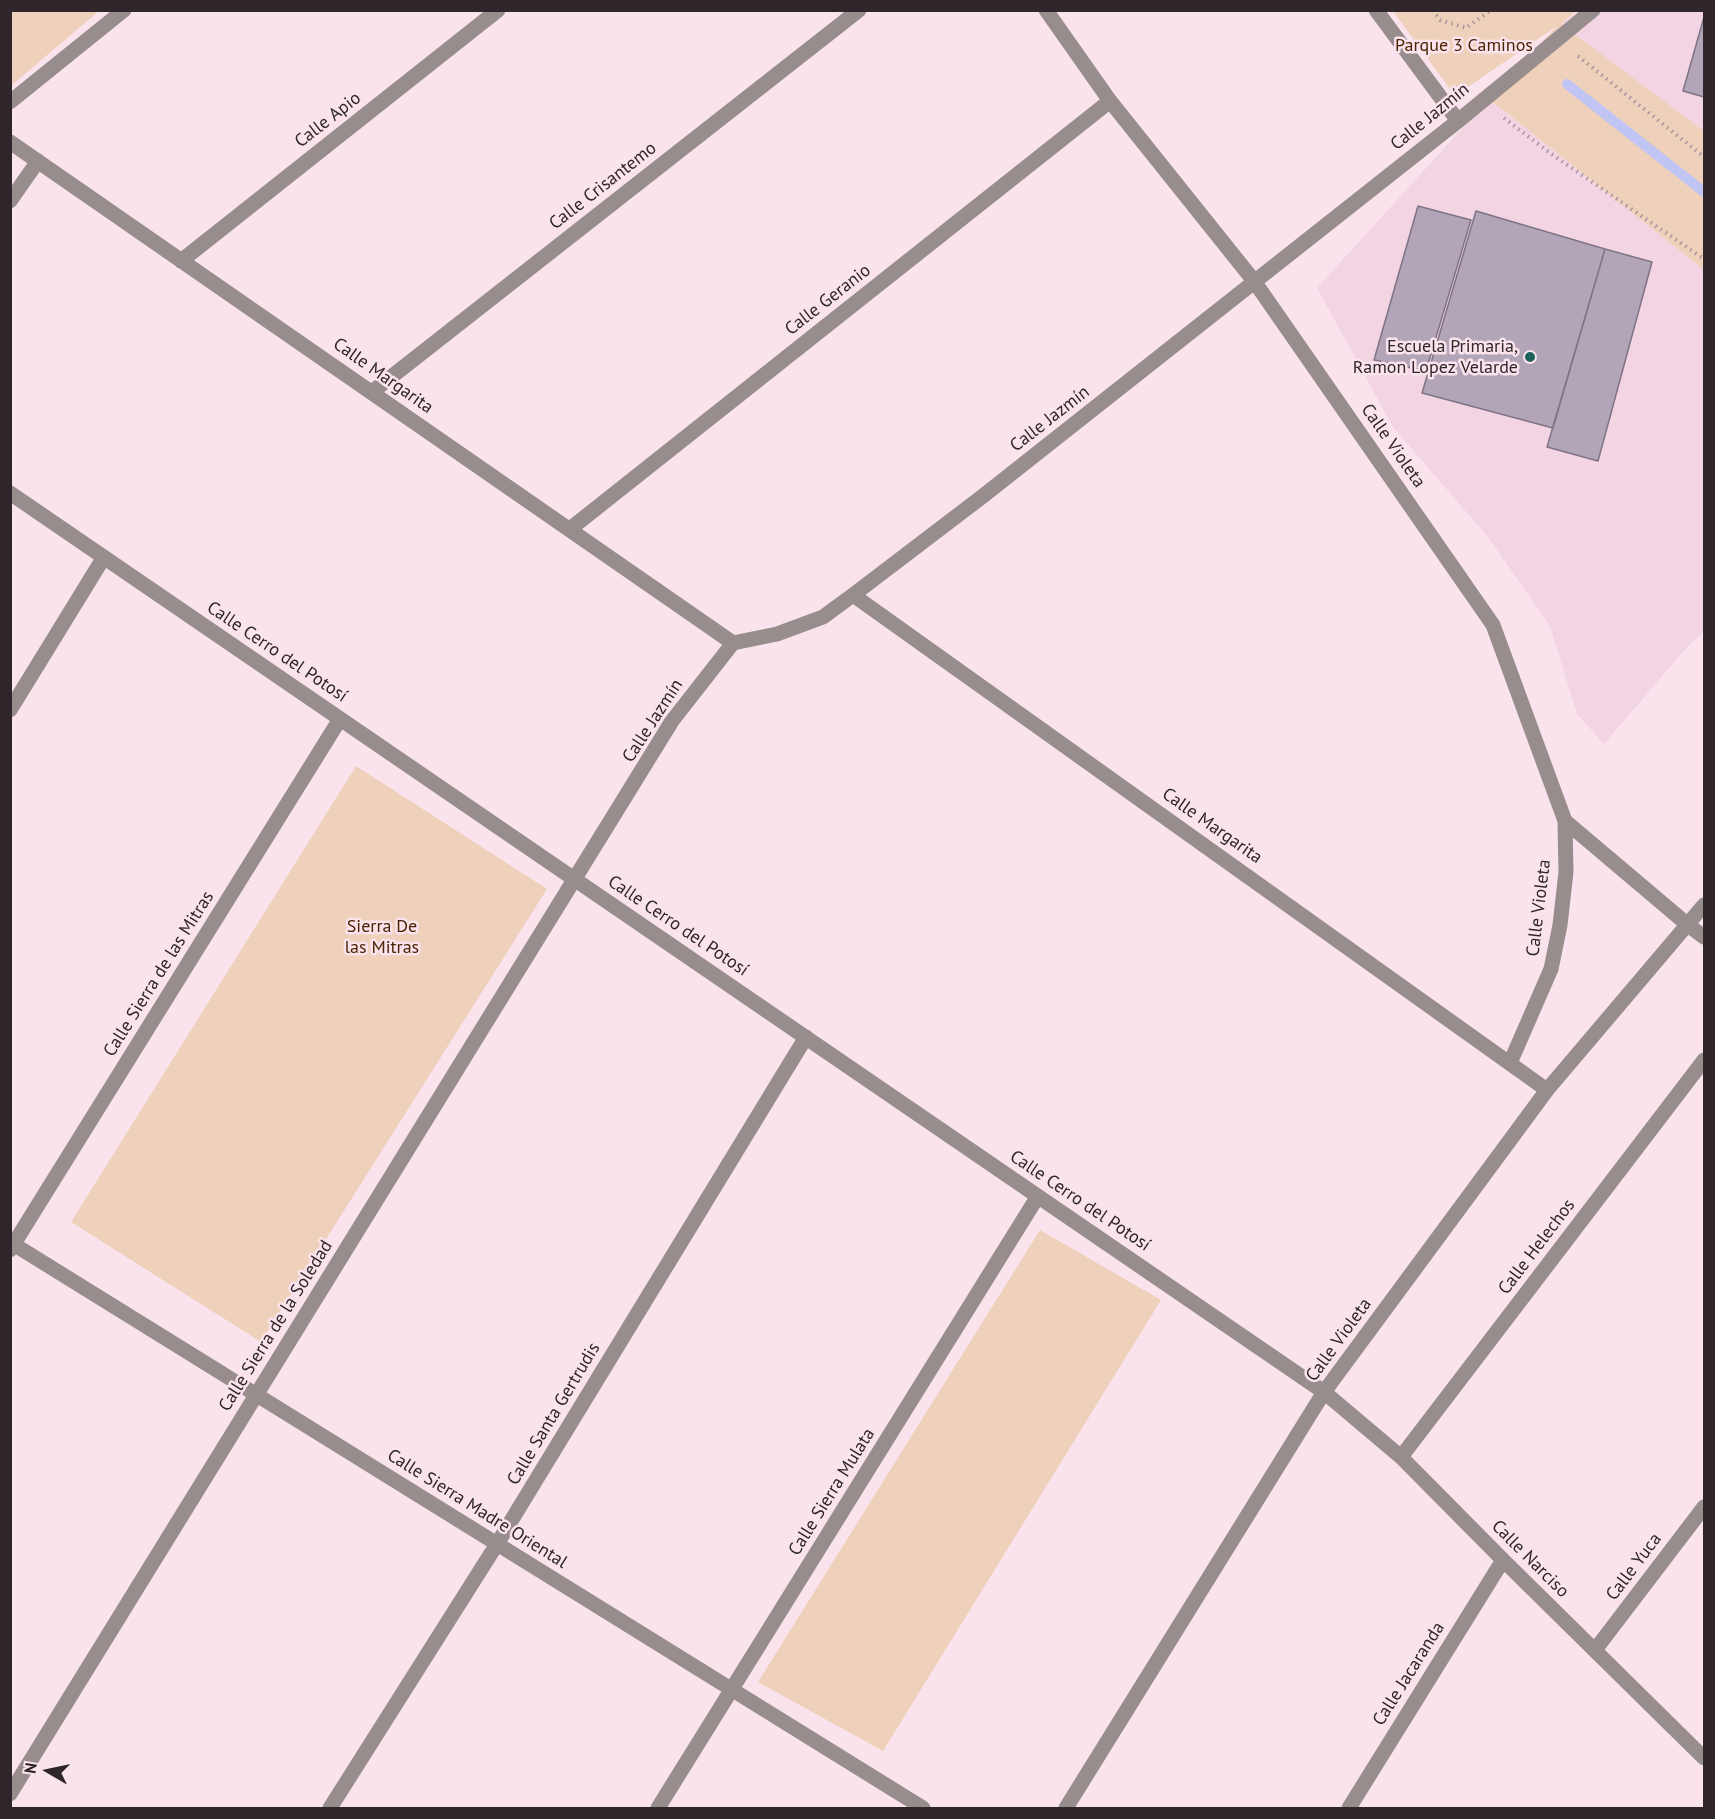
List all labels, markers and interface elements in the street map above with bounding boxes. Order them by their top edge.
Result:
park label: Parque 3 Caminos [1395,35,1533,57]
street label: Calle Jazmín [1386,79,1474,155]
street label: Calle Apio [291,87,365,153]
street label: Calle Crisantemo [545,137,661,235]
street label: Calle Geranio [781,260,875,340]
street label: Calle Margarita [329,334,437,418]
place label: Escuela Primaria, Ramon Lopez Velarde [1353,336,1518,378]
marker: Escuela Primaria, Ramon Lopez Velarde [1523,350,1537,364]
street label: Calle Jazmín [1006,381,1094,457]
street label: Calle Violeta [1356,400,1430,492]
street label: Calle Cerro del Potosí [203,597,351,707]
street label: Calle Jazmín [618,675,688,767]
street label: Calle Margarita [1158,784,1266,868]
street label: Calle Violeta [1522,858,1556,958]
street label: Calle Cerro del Potosí [604,871,752,981]
street label: Calle Sierra de las Mitras [99,887,219,1061]
park label: Sierra De las Mitras [345,916,419,958]
street label: Calle Cerro del Potosí [1006,1146,1154,1256]
street label: Calle Helechos [1494,1195,1580,1299]
street label: Calle Sierra de la Soledad [215,1237,337,1415]
street label: Calle Violeta [1302,1294,1376,1386]
street label: Calle Santa Gertrudis [503,1339,605,1489]
street label: Calle Sierra Mulata [784,1424,880,1560]
street label: Calle Sierra Madre Oriental [383,1445,571,1573]
street label: Calle Narciso [1487,1516,1573,1602]
street label: Calle Yuca [1602,1529,1666,1605]
street label: Calle Jacaranda [1369,1618,1449,1730]
north arrow [18,1741,78,1801]
text: N [20,1761,41,1775]

